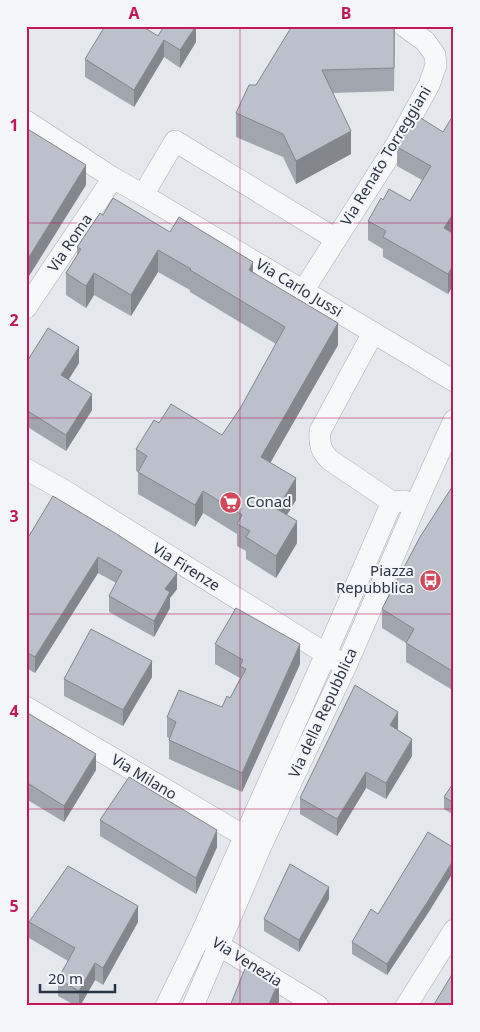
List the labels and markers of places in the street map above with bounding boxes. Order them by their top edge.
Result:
supermarket icon: Conad [218,490,242,514]
place label: Conad [246,491,291,511]
place label: Piazza Repubblica [336,560,414,597]
bus stop icon: Piazza Repubblica [418,568,442,592]

